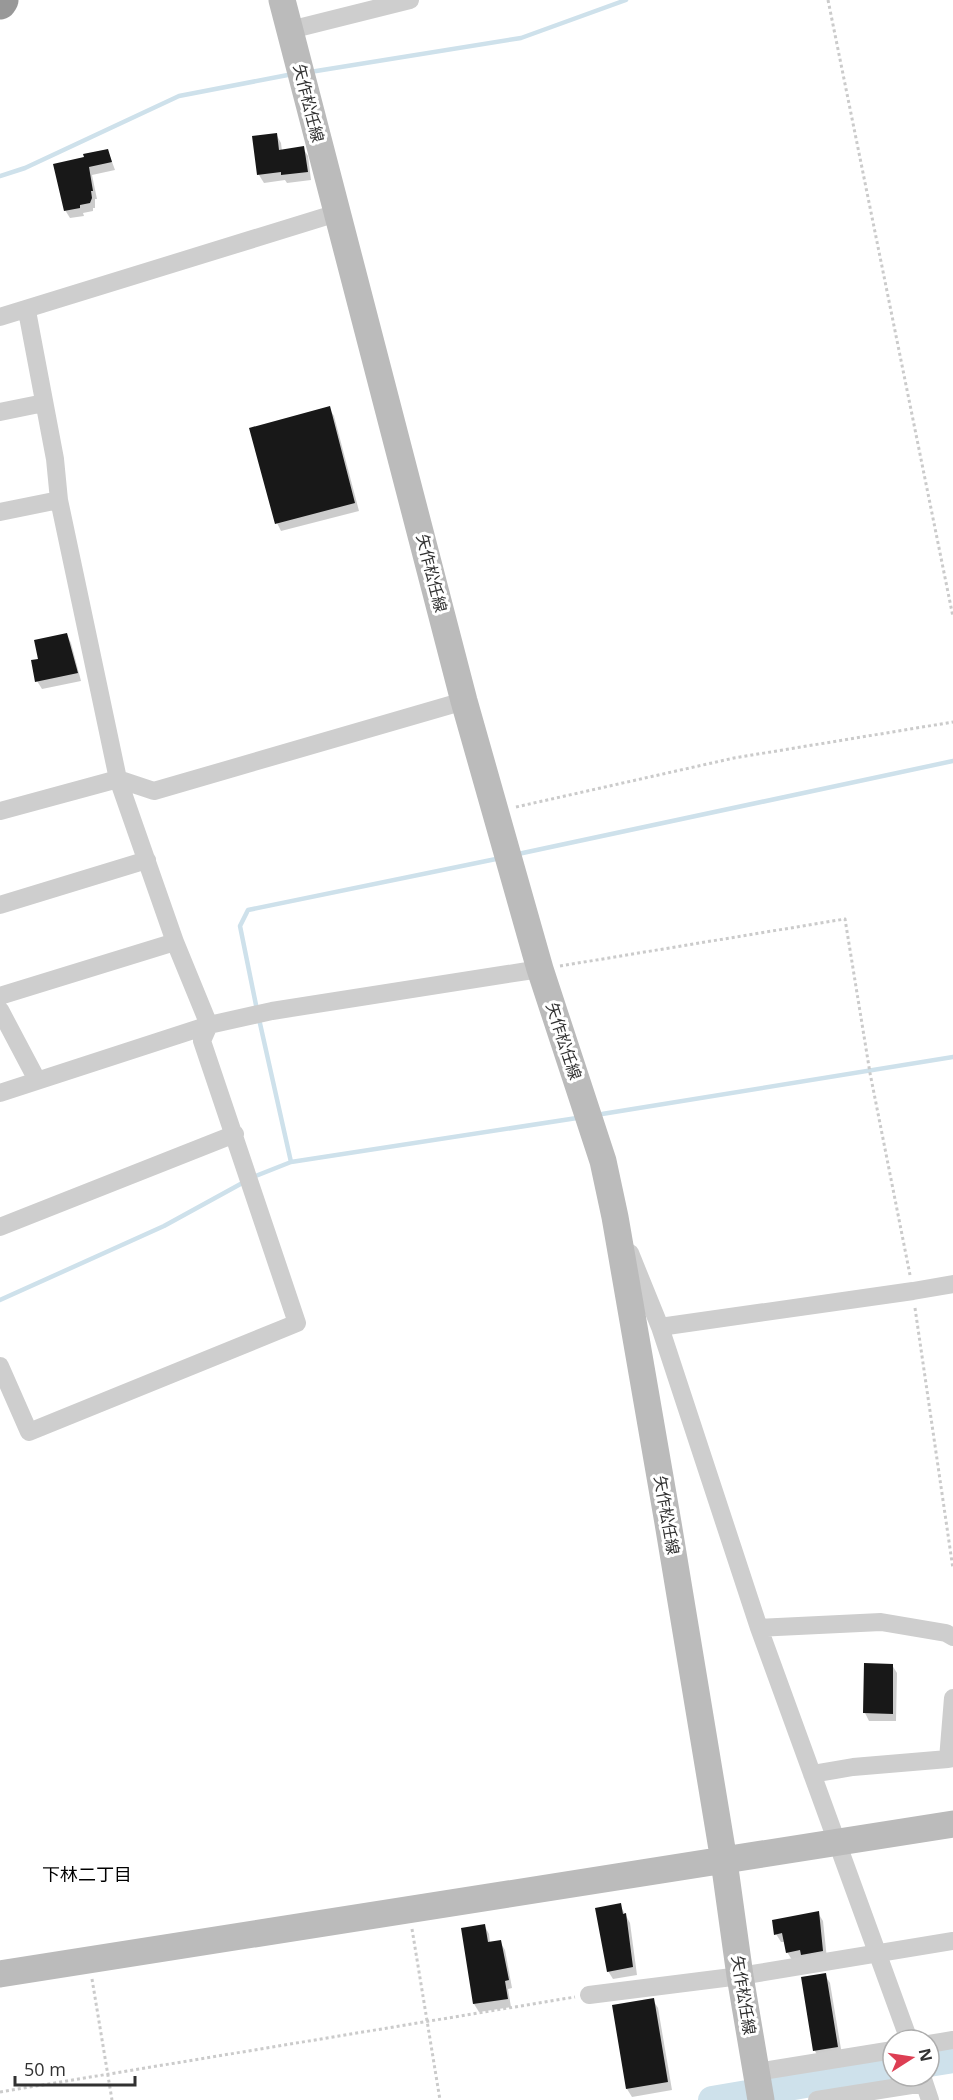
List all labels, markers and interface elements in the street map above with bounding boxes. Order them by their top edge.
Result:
street label: 矢作松任線 [289,62,329,144]
street label: 矢作松任線 [412,532,452,614]
street label: 矢作松任線 [541,1000,587,1082]
street label: 矢作松任線 [649,1474,685,1556]
district label: 下林二丁目 [42,1862,132,1886]
street label: 矢作松任線 [727,1954,761,2036]
north arrow [881,2028,941,2088]
text: N [914,2046,938,2064]
scale bar [15,2049,135,2087]
text: 50 m [24,2057,66,2081]

